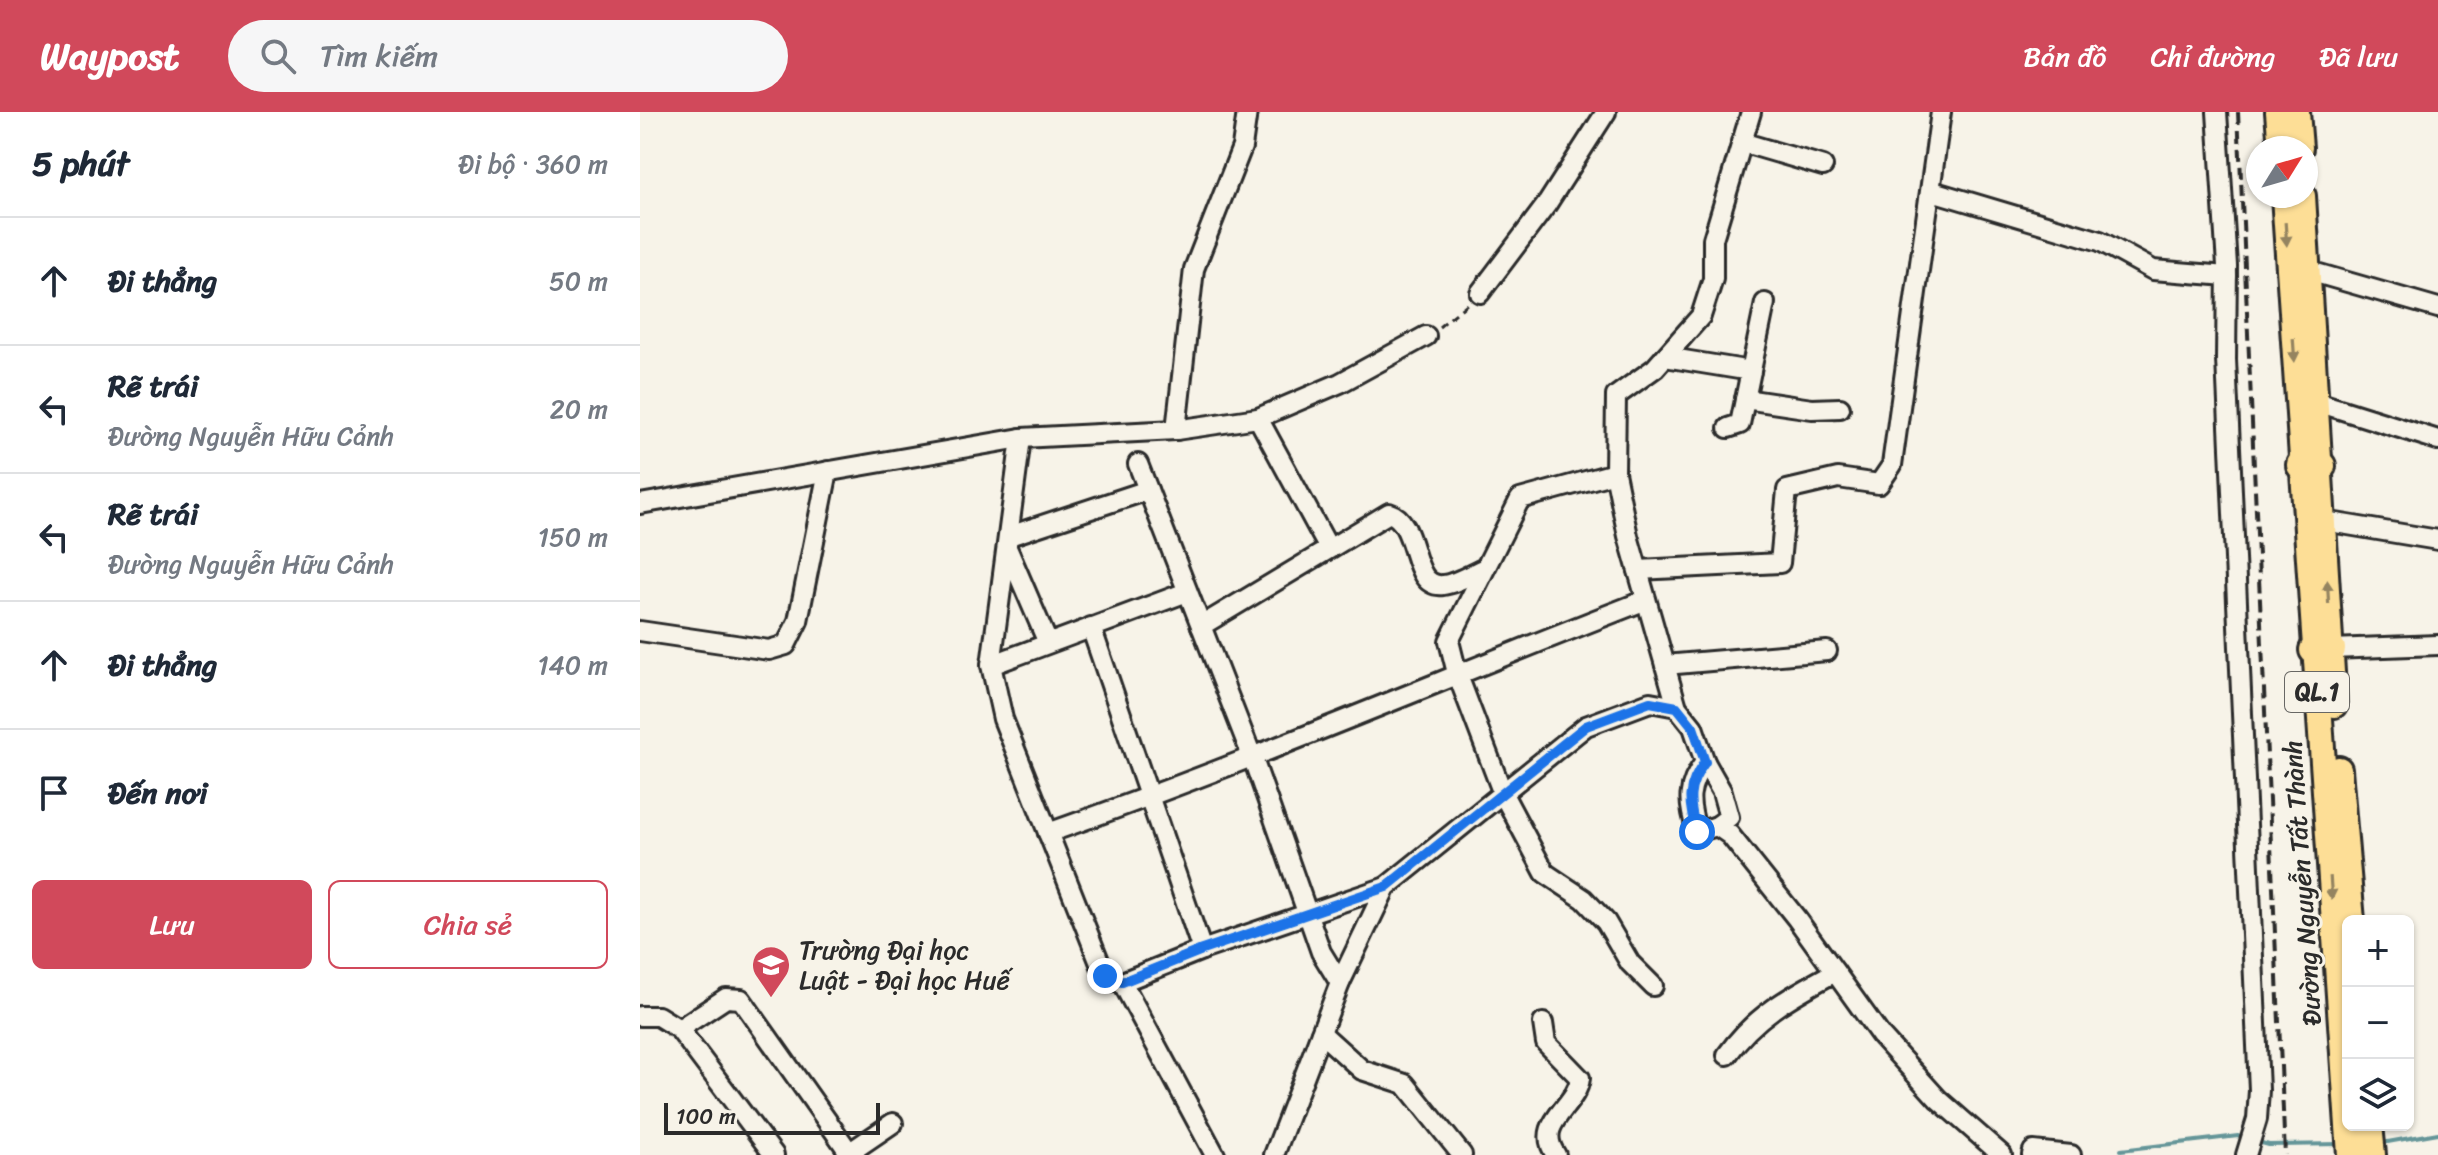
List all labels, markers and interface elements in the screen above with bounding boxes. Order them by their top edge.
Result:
search box [228,20,788,92]
text: Waypost [40,23,180,90]
text: Tìm kiếm [320,29,438,83]
text: Bản đồ [2023,32,2106,81]
text: Chỉ đường [2150,32,2275,81]
text: Đã lưu [2319,32,2398,81]
icon: search [256,34,300,78]
text: 5 phút [32,134,129,194]
north arrow [2246,136,2318,208]
text: Đi bộ · 360 m [458,141,608,187]
one-way arrow [2280,222,2293,247]
text: Đi thẳng [108,254,217,308]
text: 50 m [549,258,608,304]
icon: ahead [32,259,76,303]
one-way arrow [2288,338,2301,363]
text: Rẽ trái [108,359,198,413]
text: 20 m [550,386,608,432]
icon: left [32,387,76,431]
text: Đường Nguyễn Hữu Cảnh [108,413,394,459]
text: Rẽ trái [108,487,198,541]
text: 150 m [538,514,608,560]
icon: left [32,515,76,559]
text: Đường Nguyễn Hữu Cảnh [108,541,394,587]
one-way arrow [2321,579,2334,604]
text: Đi thẳng [108,638,217,692]
text: 140 m [537,642,608,688]
icon: ahead [32,643,76,687]
road number: QL.1 [2285,672,2349,712]
street label: Đường Nguyễn Tất Thành [2269,739,2335,1027]
text: Đến nơi [108,766,207,820]
icon: arrive [32,771,76,815]
route start [1679,814,1715,850]
one-way arrow [2325,876,2338,901]
button: Lưu [32,880,312,969]
button: Chia sẻ [328,880,608,969]
map controls [2342,915,2414,1131]
button: + [2342,915,2414,987]
place label: Trường Đại học Luật - Đại học Huế [799,927,1013,1003]
school or university icon: Trường Đại học Luật - Đại học Huế [750,944,792,999]
route end [1087,958,1123,994]
button: − [2342,987,2414,1059]
button: layers [2342,1059,2414,1131]
text: 100 m [676,1097,736,1136]
scale bar [664,1099,880,1135]

